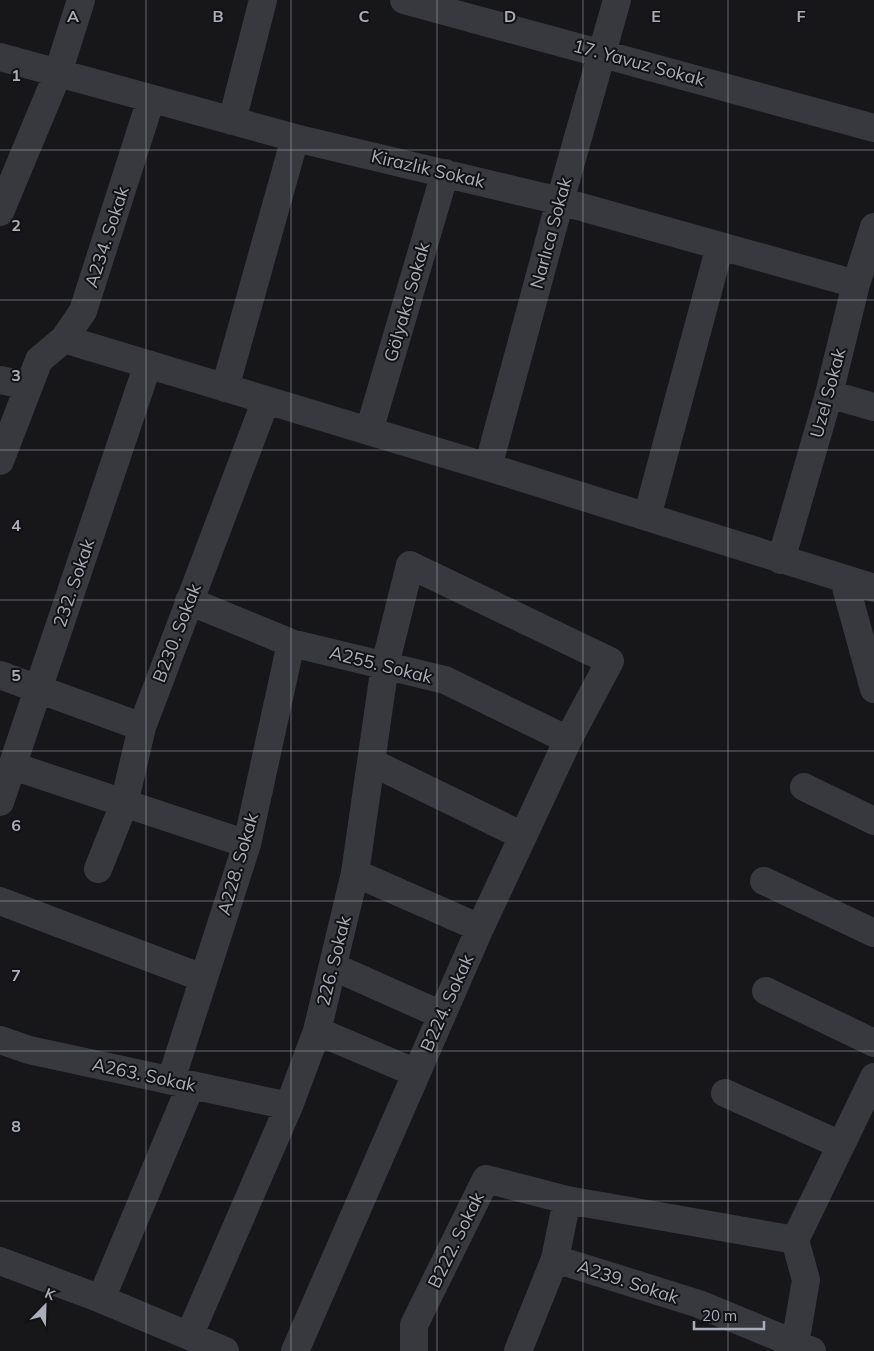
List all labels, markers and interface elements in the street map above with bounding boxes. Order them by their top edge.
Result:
text: A [67,6,79,26]
text: B [212,6,224,26]
text: C [359,6,370,26]
text: D [504,6,516,26]
text: E [651,6,661,26]
text: F [796,6,806,26]
street label: 17. Yavuz Sokak [571,34,708,91]
text: 1 [11,65,21,85]
street label: Kirazlık Sokak [369,144,488,193]
street label: Narlıca Sokak [525,174,577,291]
street label: A234. Sokak [79,183,134,290]
text: 2 [11,215,21,235]
street label: Gölyaka Sokak [378,239,435,364]
street label: Uzel Sokak [805,345,851,440]
text: 3 [11,365,21,385]
text: 4 [11,515,21,535]
street label: 232. Sokak [48,535,100,630]
street label: B230. Sokak [147,579,206,686]
street label: A255. Sokak [327,641,436,689]
text: 5 [11,665,21,685]
street label: A228. Sokak [212,809,263,918]
text: 6 [11,815,21,835]
street label: 226. Sokak [311,913,356,1008]
street label: B224. Sokak [415,950,479,1055]
text: 7 [11,965,21,985]
street label: A263. Sokak [90,1052,199,1097]
text: 8 [11,1116,21,1136]
street label: B222. Sokak [422,1187,489,1292]
street label: A239. Sokak [575,1254,682,1309]
north arrow [20,1281,70,1331]
text: K [42,1284,59,1304]
scale bar [694,1298,764,1330]
text: 20 m [702,1306,737,1325]

